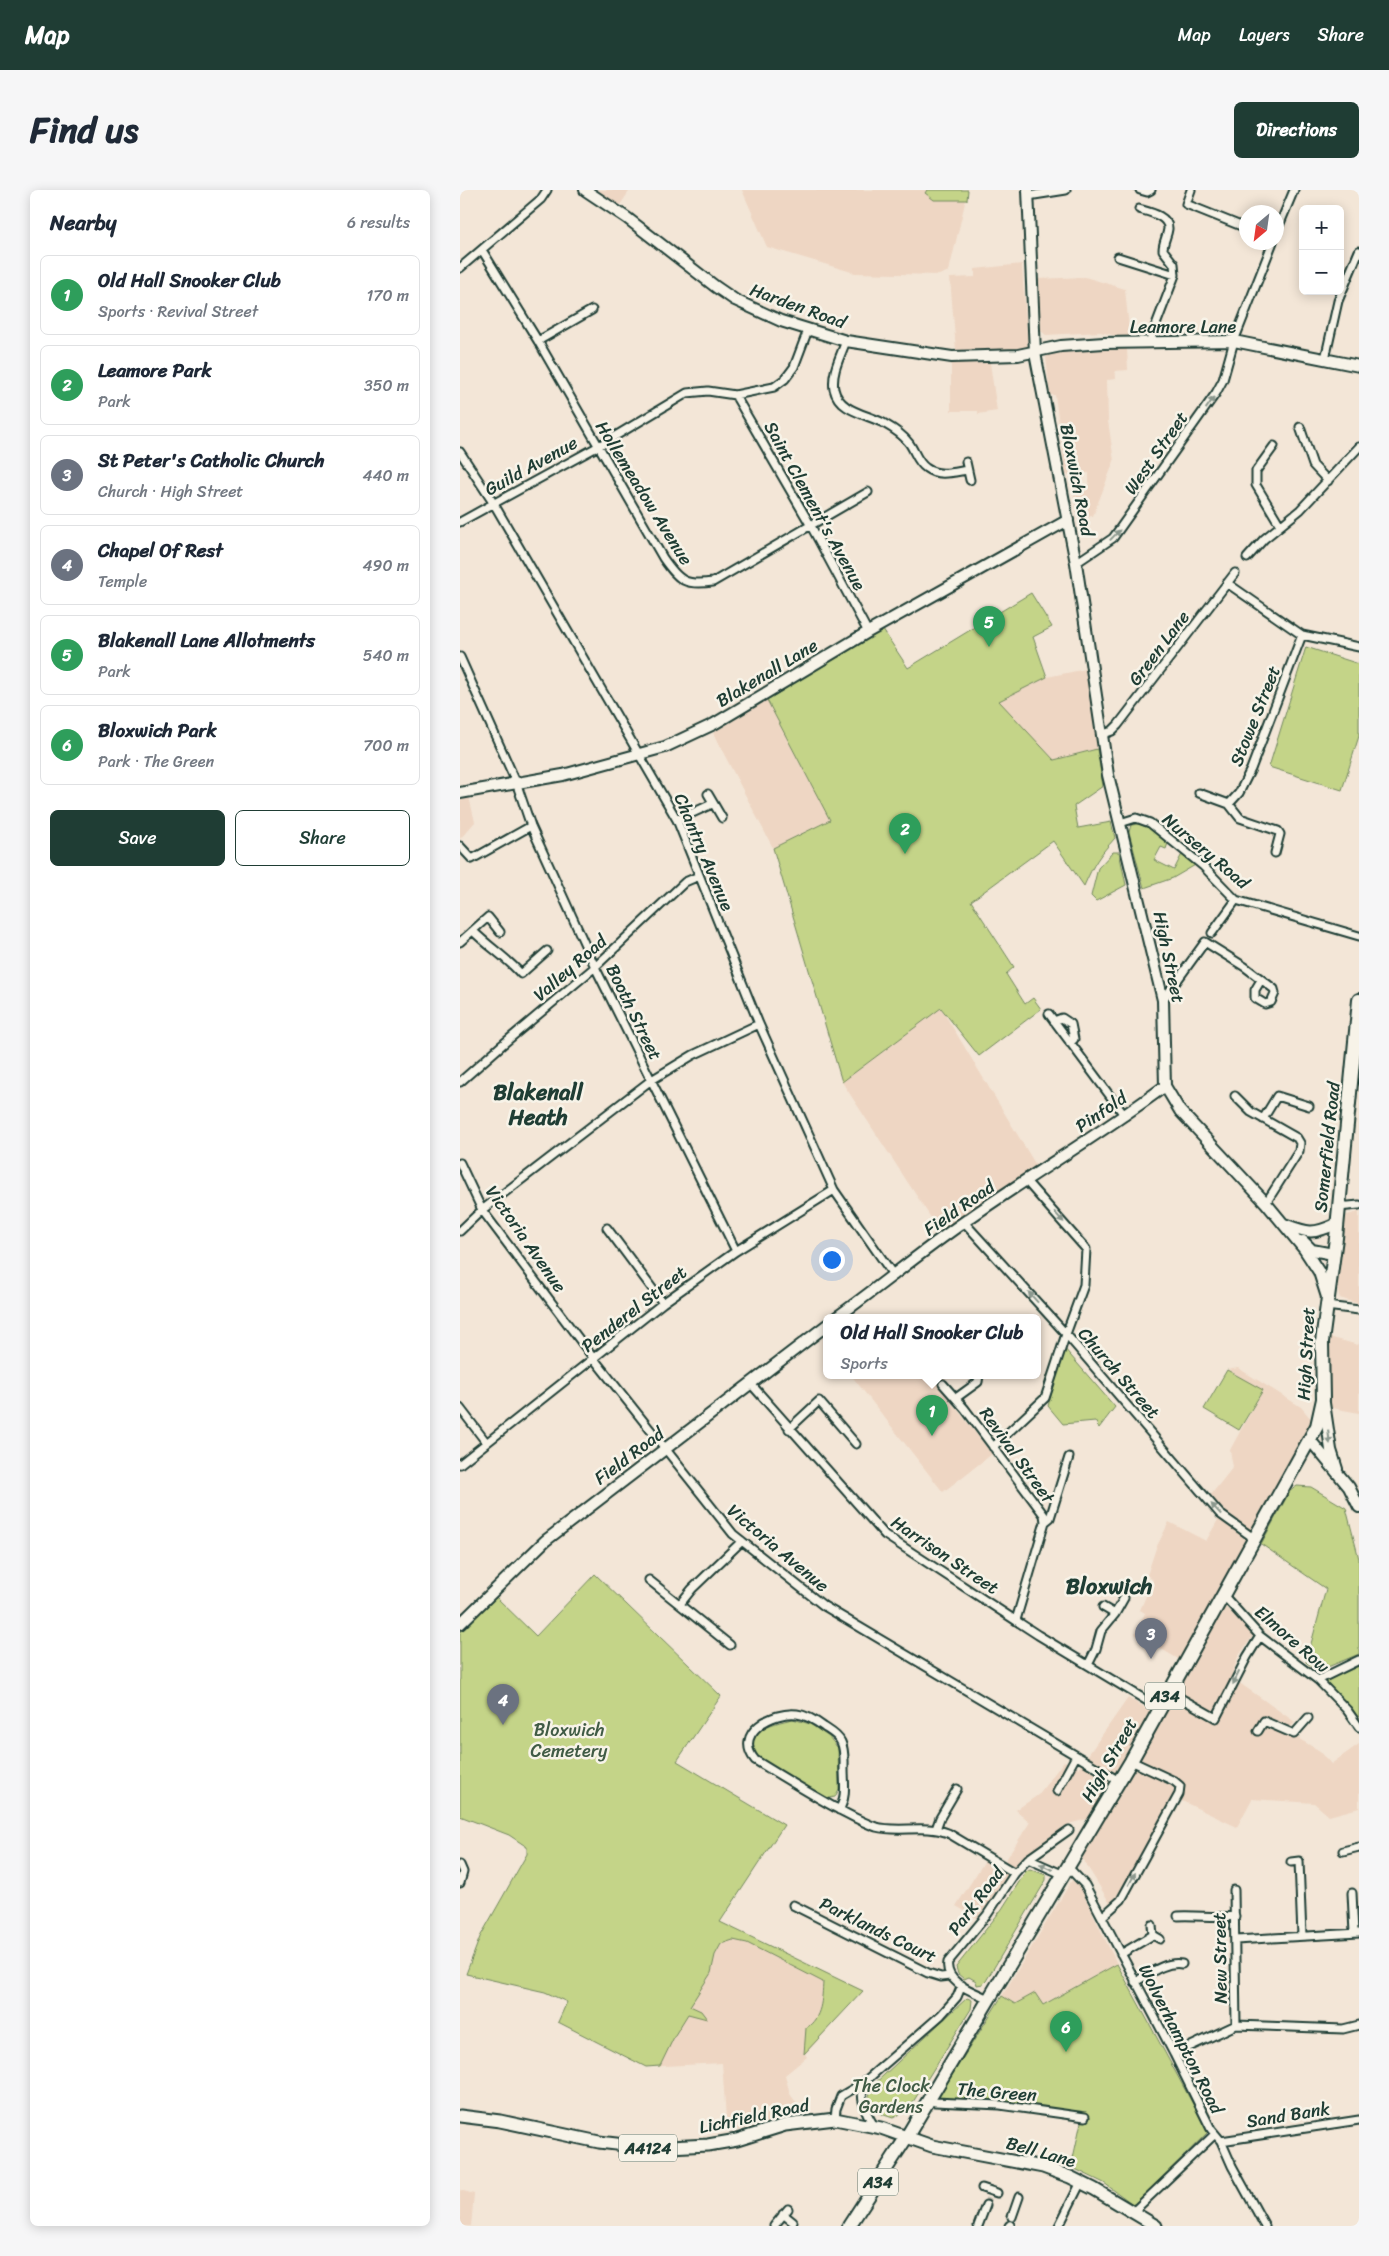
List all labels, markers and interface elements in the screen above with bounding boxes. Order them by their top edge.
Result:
text: Map [25,14,69,56]
text: Map [1178,19,1211,51]
text: Layers [1239,19,1290,51]
text: Share [1318,19,1364,51]
text: Find us [30,99,138,161]
button: Directions [1234,102,1359,158]
text: Nearby [50,204,116,242]
north arrow [1239,205,1284,250]
map controls [1299,205,1344,295]
button: + [1299,205,1344,250]
text: 6 results [347,208,410,237]
button: − [1299,250,1344,295]
text: Old Hall Snooker Club [98,264,281,297]
street label: Harden Road [745,274,852,339]
text: 1 [64,281,70,310]
text: 170 m [366,281,409,310]
text: Sports · Revival Street [98,297,258,326]
street label: Leamore Lane [1130,311,1237,343]
text: Leamore Park [98,354,212,387]
text: 2 [62,371,72,400]
text: 350 m [364,371,409,400]
text: Park [98,387,131,416]
one-way arrow [1205,396,1215,410]
street label: West Street [1115,404,1197,502]
street label: Hollemeadow Avenue [586,414,702,572]
street label: Saint Clement's Avenue [755,415,875,597]
street label: Bloxwich Road [1050,421,1104,540]
street label: Guild Avenue [478,427,584,505]
text: St Peter's Catholic Church [98,444,324,477]
text: 3 [63,461,71,490]
text: 440 m [362,461,409,490]
text: Church · High Street [98,477,243,506]
one-way arrow [1109,529,1121,541]
text: Chapel Of Rest [98,534,223,567]
text: 4 [62,551,72,580]
text: 490 m [363,551,409,580]
text: Temple [98,567,147,596]
street label: Green Lane [1120,603,1198,693]
pin: 5 [973,606,1005,647]
text: Blakenall Lane Allotments [98,624,315,657]
street label: Blakenall Lane [710,630,824,716]
text: 5 [62,641,72,670]
text: 540 m [363,641,409,670]
text: Park [98,657,131,686]
street label: Stowe Street [1220,661,1290,771]
text: Bloxwich Park [98,714,216,747]
text: 6 [62,731,72,760]
text: 700 m [363,731,409,760]
text: Park · The Green [98,747,214,776]
street label: Chantry Avenue [665,788,743,916]
street label: Nursery Road [1155,804,1258,899]
button: Save [50,810,225,866]
button: Share [235,810,410,866]
pin: 2 [889,813,921,854]
street label: High Street [1144,908,1194,1006]
street label: Valley Road [525,925,616,1010]
street label: Booth Street [597,958,671,1066]
district label: Blakenall Heath [493,1073,585,1137]
street label: Somerfield Road [1304,1079,1350,1214]
street label: Pinfold [1068,1082,1135,1141]
street label: Field Road [916,1171,1003,1245]
street label: Victoria Avenue [477,1178,575,1300]
one-way arrow [1053,1211,1065,1223]
your location [819,1247,845,1273]
street label: Penderel Street [574,1257,694,1361]
one-way arrow [1027,1292,1039,1304]
street label: High Street [1288,1306,1324,1401]
popup [823,1314,1041,1379]
text: Old Hall Snooker Club [841,1316,1023,1349]
street label: Church Street [1070,1320,1168,1427]
text: Sports [841,1349,888,1378]
pin: 1 [916,1395,948,1436]
street label: Revival Street [971,1400,1064,1511]
street label: Field Road [587,1418,672,1493]
one-way arrow [1325,1430,1333,1446]
street label: Victoria Avenue [720,1495,836,1601]
one-way arrow [1210,1504,1222,1516]
street label: Harrison Street [884,1507,1006,1603]
district label: Bloxwich [1066,1567,1153,1606]
street label: Elmore Row [1247,1597,1338,1682]
pin: 3 [1135,1618,1167,1659]
one-way arrow [1232,1671,1240,1685]
road number: A34 [1145,1682,1185,1710]
pin: 4 [487,1684,519,1725]
street label: High Street [1072,1712,1146,1808]
park label: Bloxwich Cemetery [531,1714,608,1767]
street label: Park Road [939,1858,1014,1943]
one-way arrow [1039,1863,1053,1871]
one-way arrow [1128,1872,1136,1887]
street label: Parklands Court [814,1888,942,1972]
street label: New Street [1203,1912,1237,2004]
street label: Wolverhampton Road [1129,1958,1233,2121]
pin: 6 [1050,2011,1082,2052]
park label: The Clock Gardens [852,2070,930,2123]
street label: The Green [956,2073,1038,2111]
street label: Lichfield Road [696,2088,814,2143]
street label: Sand Bank [1244,2093,1332,2137]
street label: Bell Lane [1002,2127,1080,2177]
road number: A4124 [619,2135,677,2162]
road number: A34 [858,2168,898,2195]

